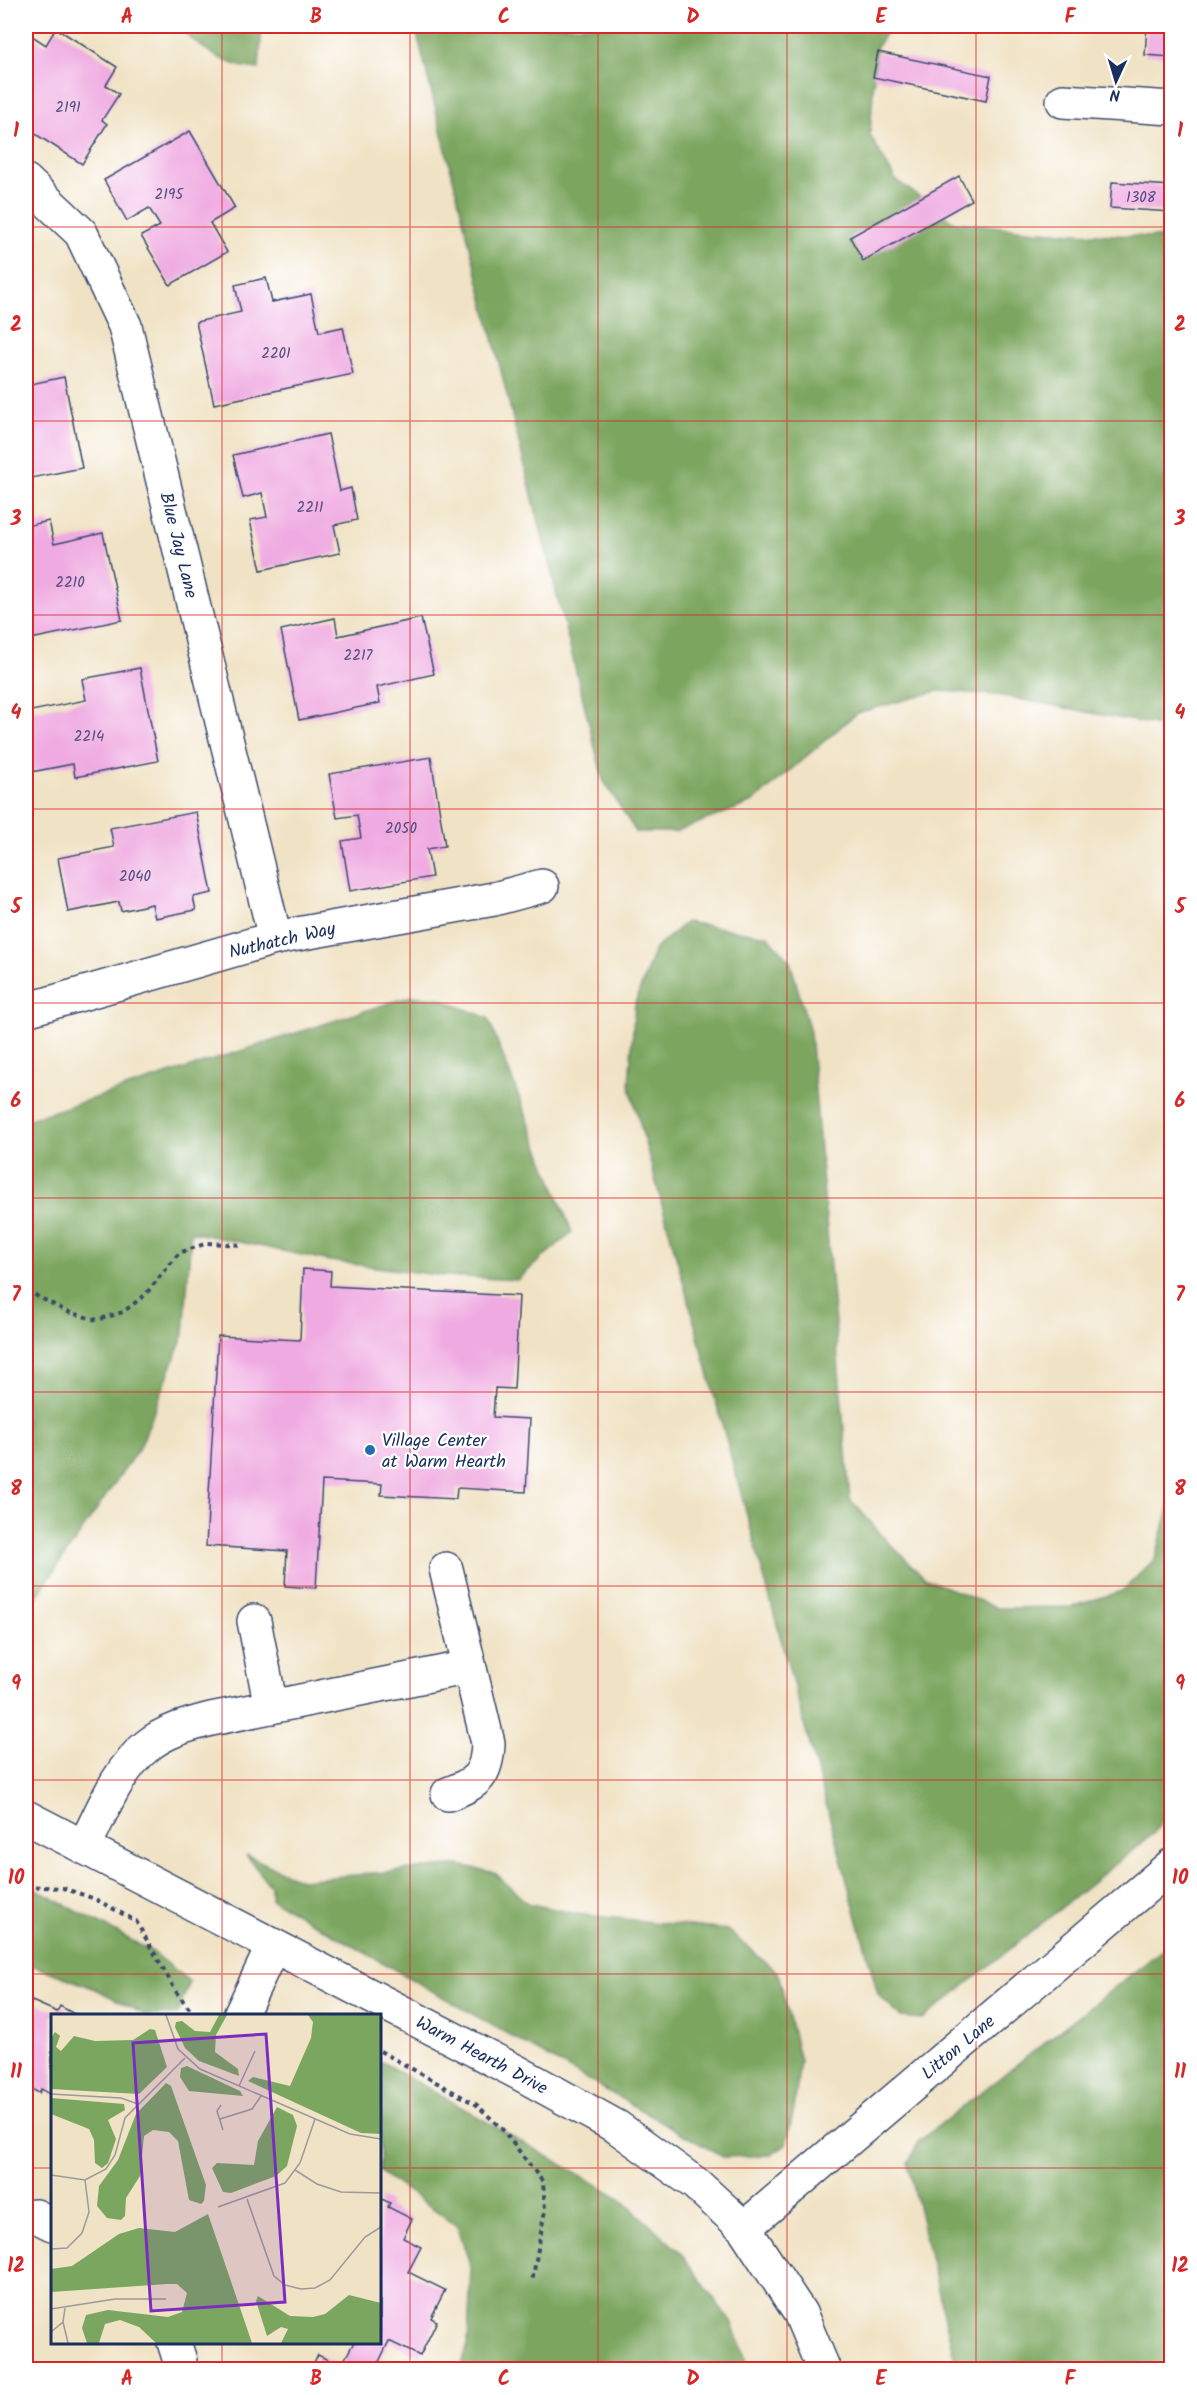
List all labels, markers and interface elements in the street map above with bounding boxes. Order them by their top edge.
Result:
text: A [121,2,133,34]
text: B [310,2,322,34]
text: C [498,2,510,34]
text: D [686,2,700,34]
text: E [875,2,887,34]
text: F [1065,2,1077,34]
north arrow [1086,51,1146,111]
text: N [1109,82,1121,107]
house number: 2191 [55,96,81,120]
text: 1 [13,116,19,148]
text: 1 [1177,116,1183,148]
house number: 2195 [155,183,184,207]
house number: 1308 [1126,186,1157,210]
text: 2 [10,310,22,342]
text: 2 [1174,310,1186,342]
house number: 2201 [261,342,291,366]
street label: Blue Jay Lane [150,489,205,601]
house number: 2211 [297,496,324,520]
text: 3 [10,504,22,536]
text: 3 [1174,504,1186,536]
house number: 2210 [55,571,85,595]
house number: 2217 [343,644,374,668]
text: 4 [11,698,22,730]
text: 4 [1175,698,1186,730]
house number: 2214 [74,725,104,749]
house number: 2050 [385,817,417,841]
house number: 2040 [119,865,151,889]
text: 5 [10,892,23,924]
text: 5 [1174,892,1187,924]
street label: Nuthatch Way [226,915,339,968]
text: 6 [11,1086,22,1118]
text: 6 [1175,1086,1186,1118]
text: 7 [11,1280,21,1312]
text: 7 [1175,1280,1185,1312]
place label: Village Center at Warm Hearth [382,1427,506,1477]
marker: Village Center at Warm Hearth [363,1443,377,1457]
text: 8 [10,1474,22,1506]
text: 8 [1174,1474,1186,1506]
text: 9 [11,1669,21,1701]
text: 9 [1175,1669,1185,1701]
text: 10 [8,1863,25,1895]
text: 10 [1172,1863,1189,1895]
street label: Litton Lane [916,2008,1002,2088]
street label: Warm Hearth Drive [410,2009,553,2103]
inset map [51,2014,381,2344]
text: 11 [10,2057,22,2089]
text: 11 [1174,2057,1186,2089]
text: 12 [7,2251,25,2283]
text: 12 [1171,2251,1189,2283]
text: A [121,2364,133,2395]
text: B [310,2364,322,2395]
text: C [498,2364,510,2395]
text: D [686,2364,700,2395]
text: E [875,2364,887,2395]
text: F [1065,2364,1077,2395]

